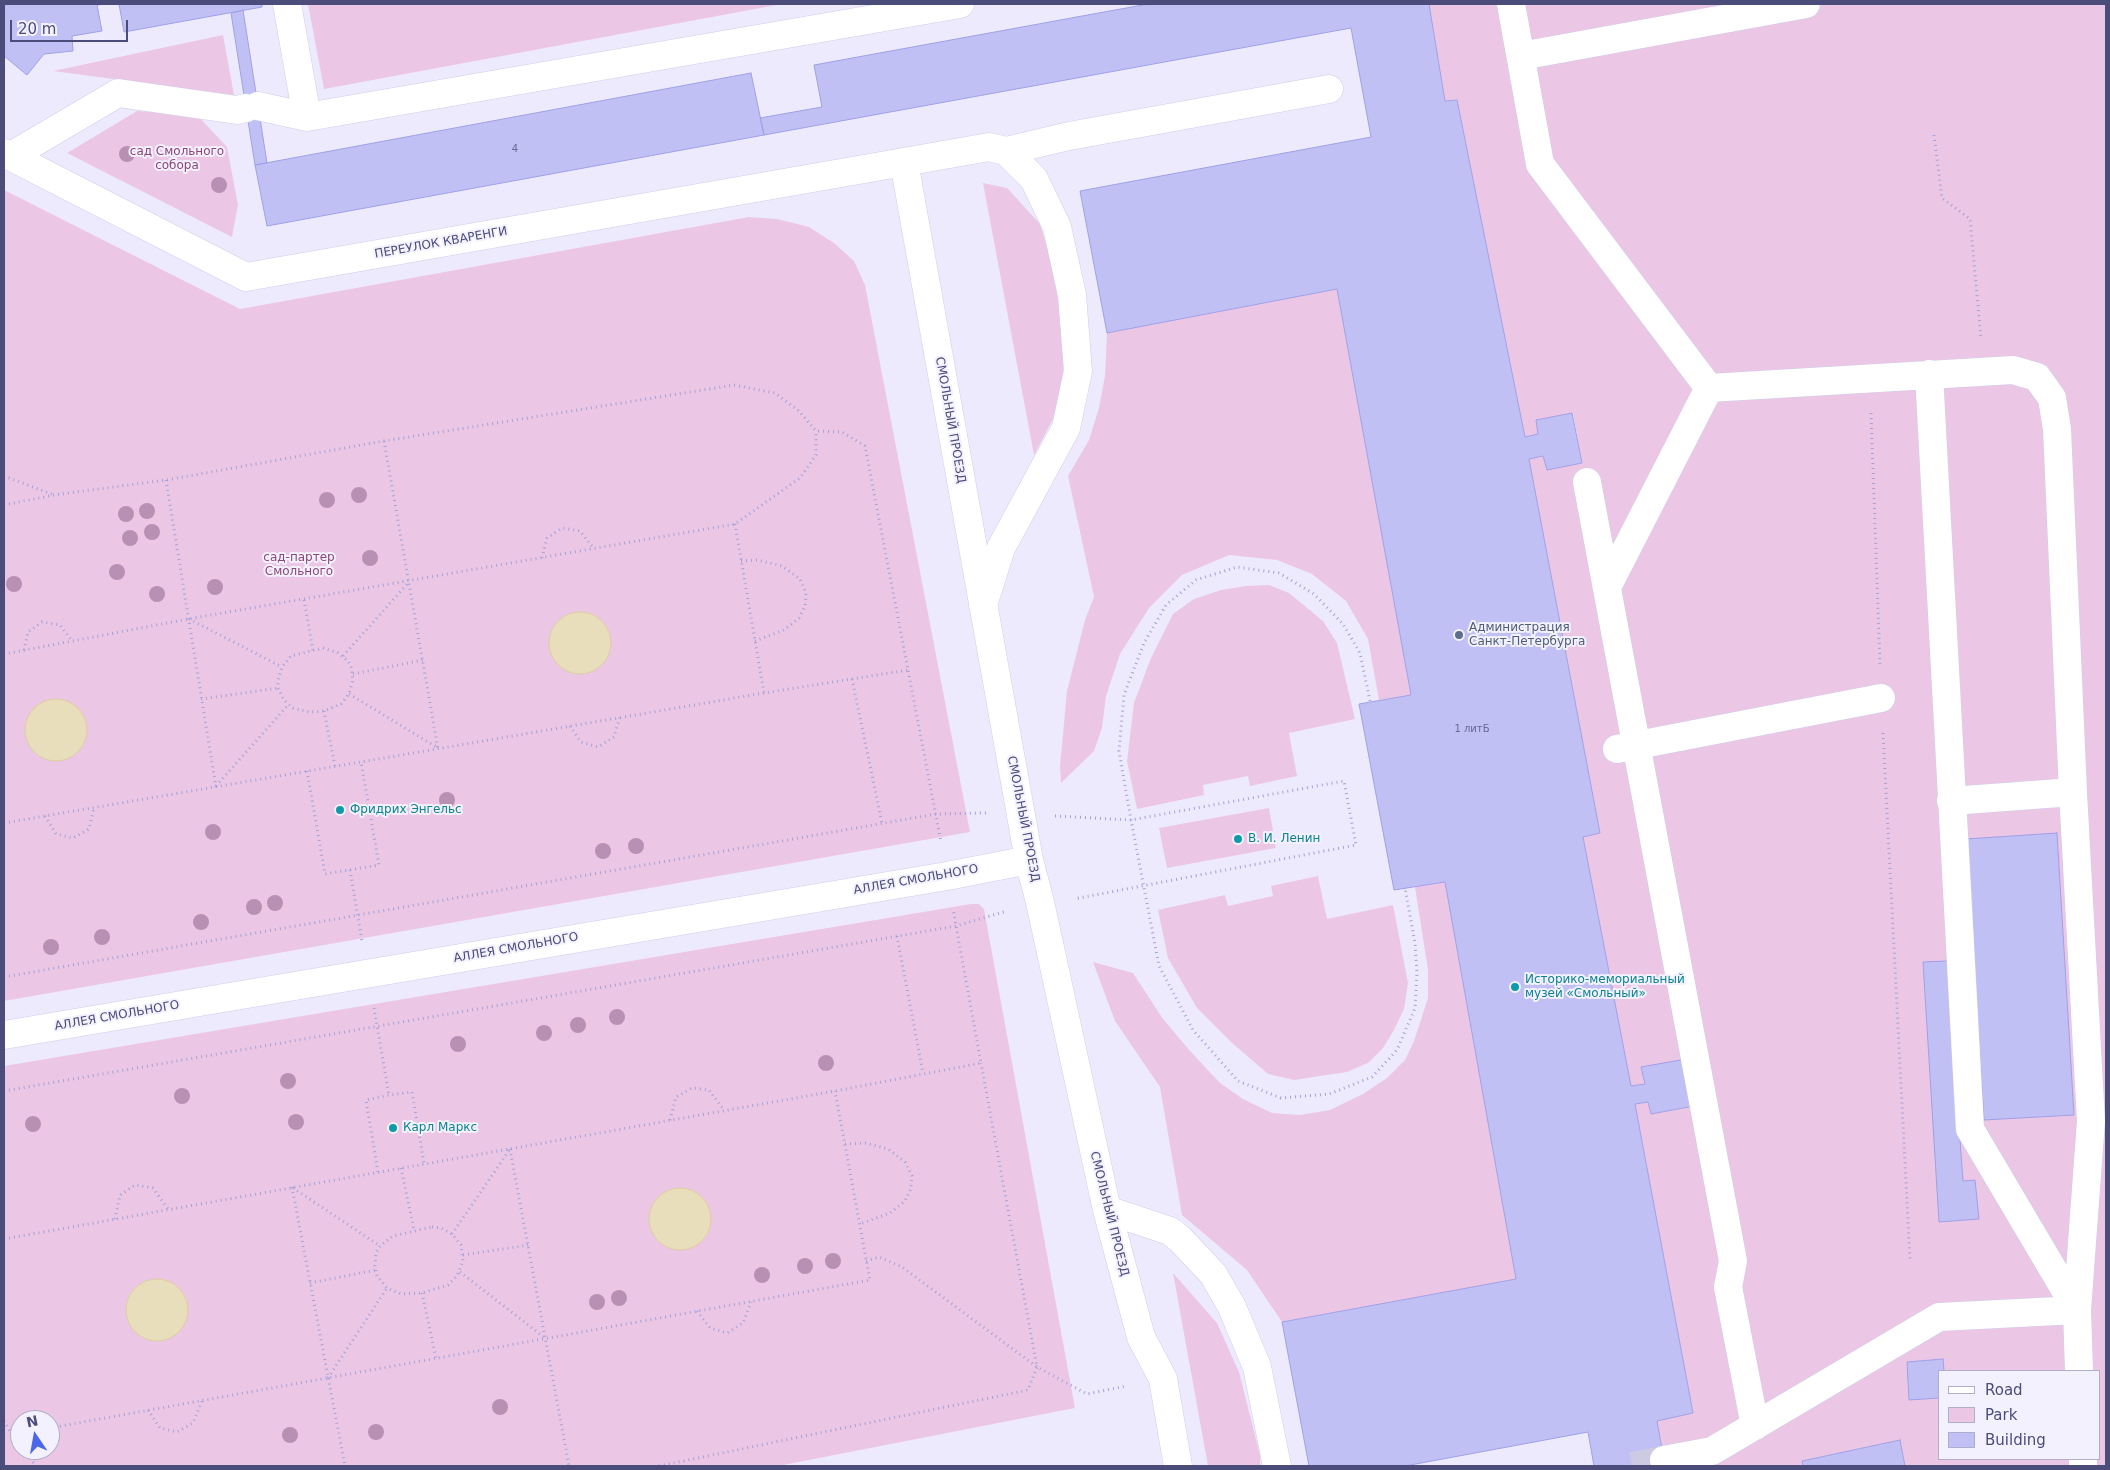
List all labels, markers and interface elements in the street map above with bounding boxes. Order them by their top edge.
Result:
scale bar [12,10,130,42]
text: 20 m [18,20,56,38]
house number: 4 [512,143,518,155]
park label: сад Смольного собора [130,145,224,173]
street label: ПЕРЕУЛОК КВАРЕНГИ [373,224,509,262]
street label: СМОЛЬНЫЙ ПРОЕЗД [932,356,968,484]
park label: сад-партер Смольного [263,551,335,579]
place label: Администрация Санкт-Петербурга [1469,621,1585,649]
marker: Администрация Санкт-Петербурга [1453,629,1465,641]
house number: 1 литБ [1454,723,1490,735]
street label: СМОЛЬНЫЙ ПРОЕЗД [1004,755,1042,883]
place label: Фридрих Энгельс [350,803,462,817]
marker: Фридрих Энгельс [334,804,346,816]
place label: В. И. Ленин [1248,832,1320,846]
marker: В. И. Ленин [1232,833,1244,845]
street label: АЛЛЕЯ СМОЛЬНОГО [852,862,980,898]
street label: АЛЛЕЯ СМОЛЬНОГО [452,930,580,966]
place label: Историко-мемориальный музей «Смольный» [1525,973,1685,1001]
marker: Историко-мемориальный музей «Смольный» [1509,981,1521,993]
street label: АЛЛЕЯ СМОЛЬНОГО [53,998,181,1034]
place label: Карл Маркс [403,1121,477,1135]
marker: Карл Маркс [387,1122,399,1134]
street label: СМОЛЬНЫЙ ПРОЕЗД [1087,1150,1131,1278]
legend [1938,1370,2100,1460]
text: Road [1985,1381,2023,1399]
text: Park [1985,1406,2017,1424]
north arrow [10,1410,60,1460]
text: N [25,1412,39,1430]
text: Building [1985,1431,2046,1449]

